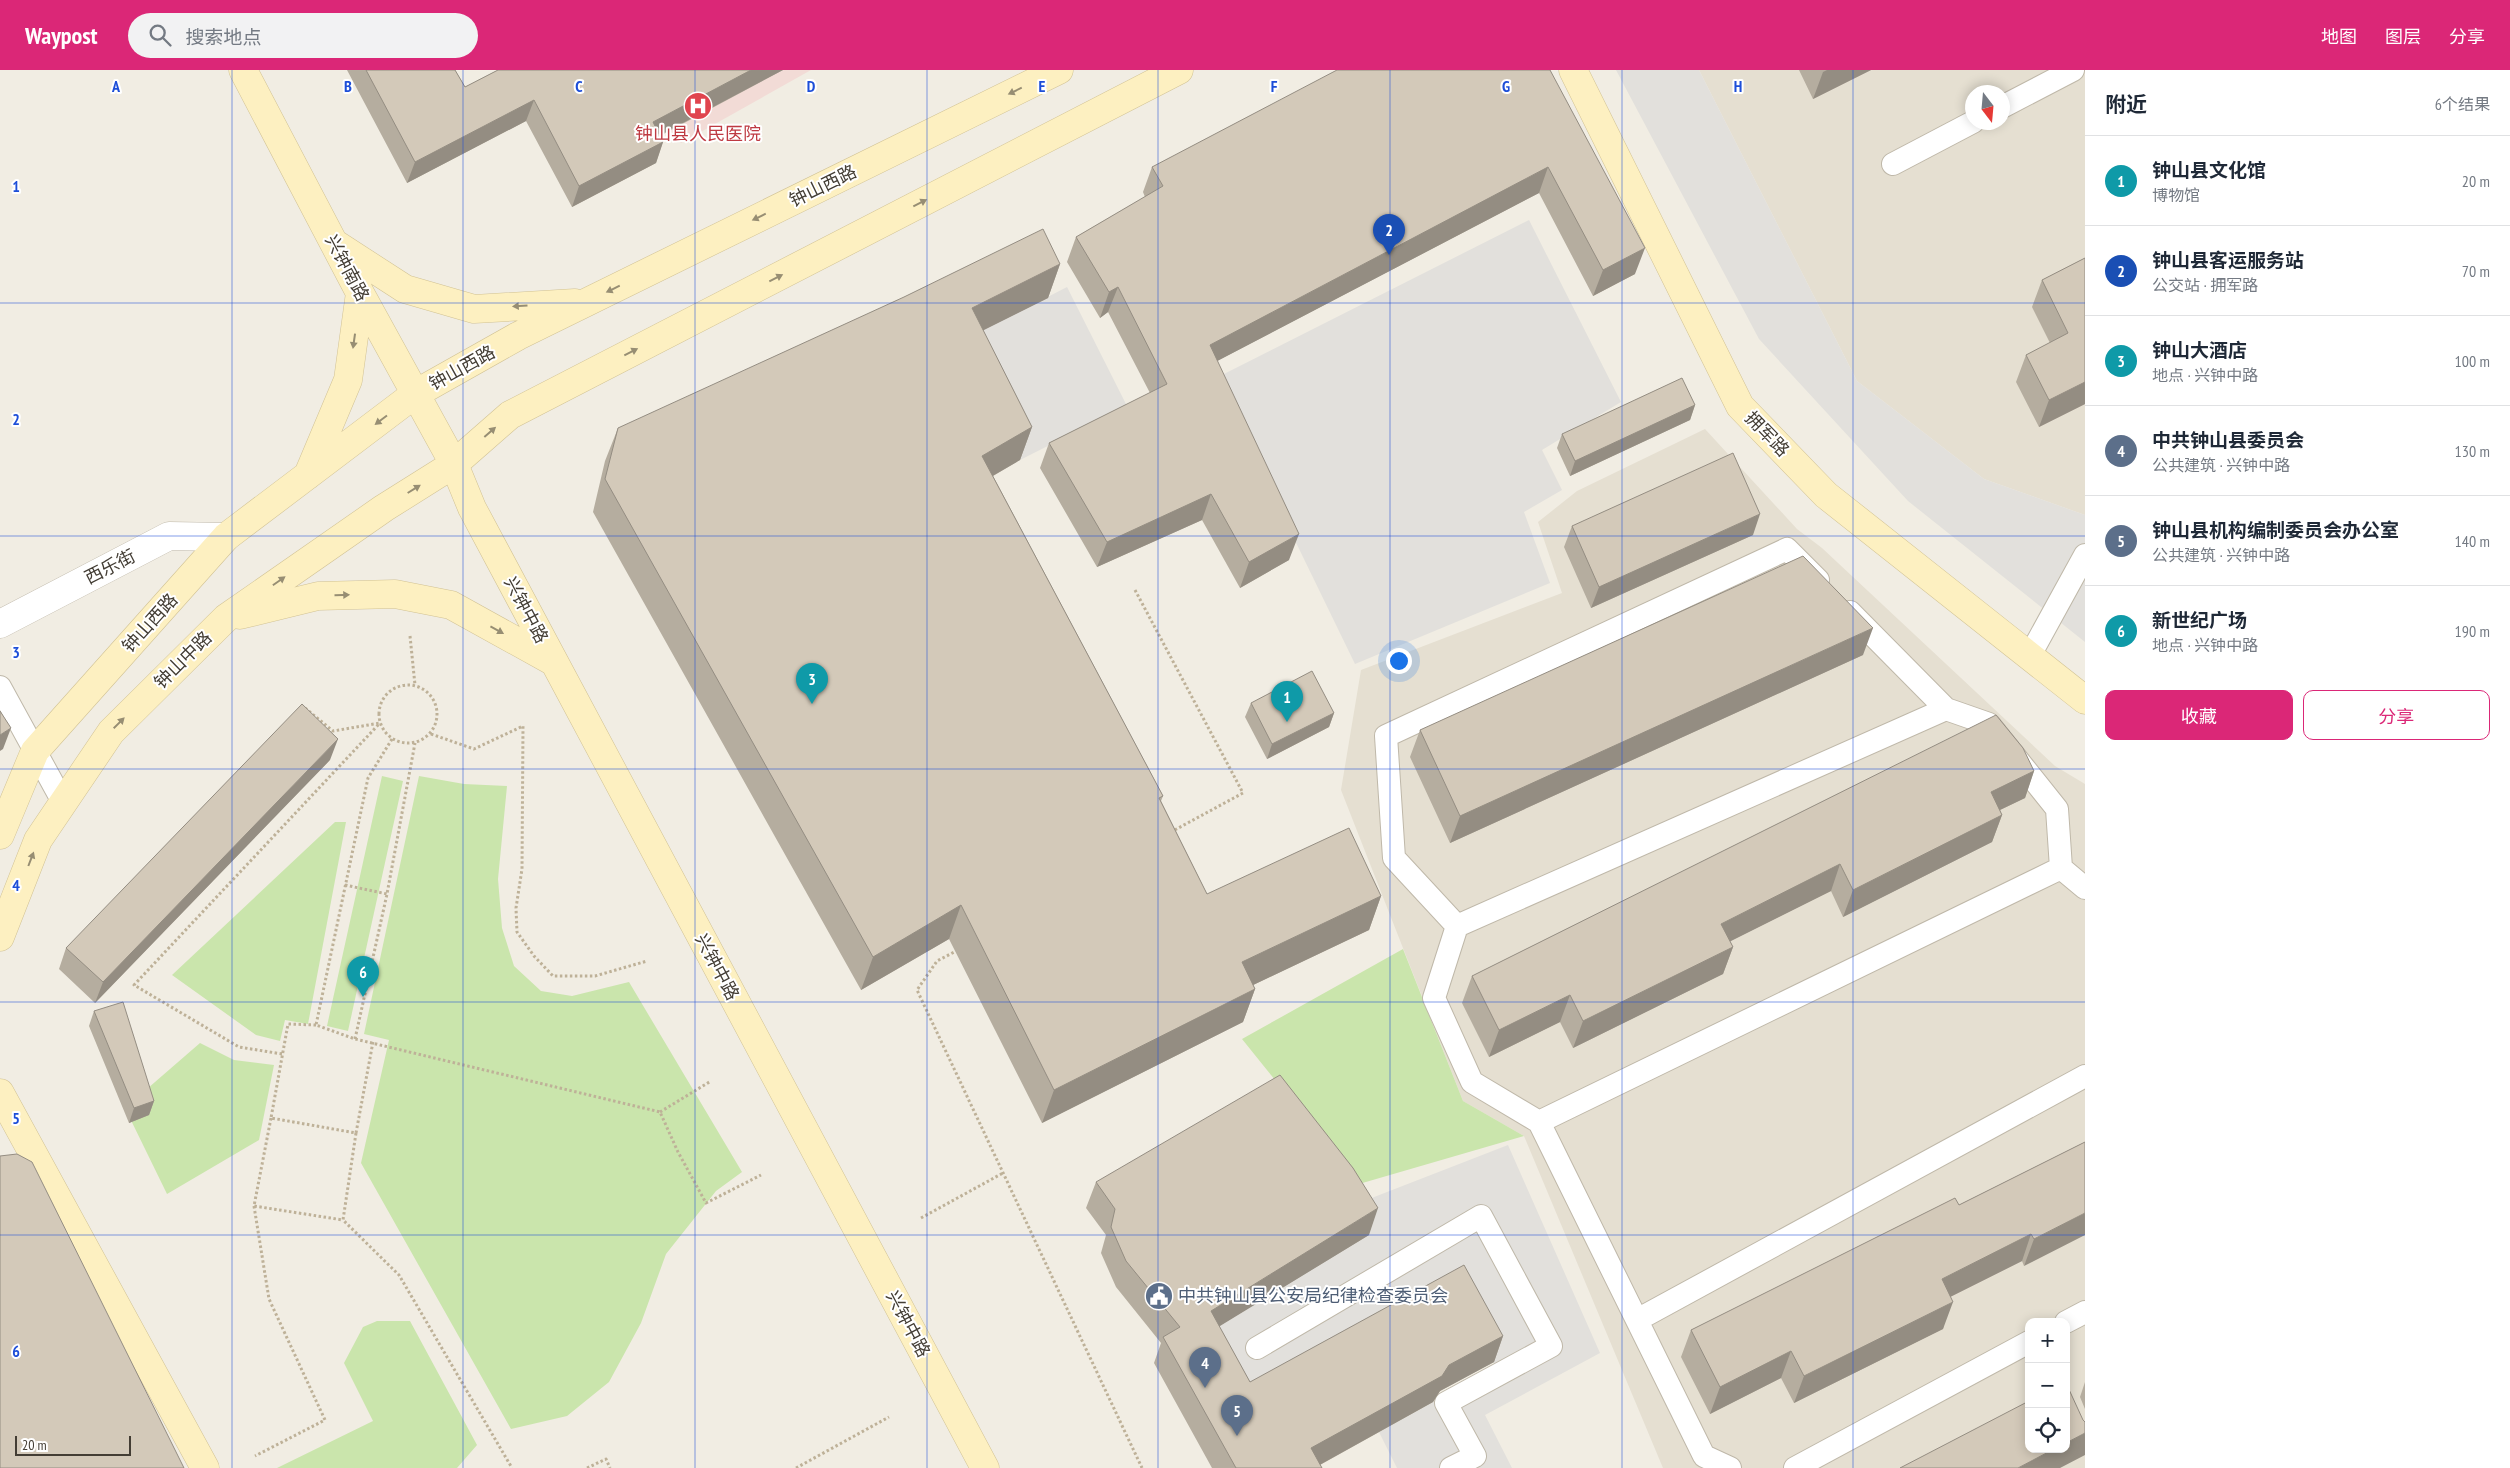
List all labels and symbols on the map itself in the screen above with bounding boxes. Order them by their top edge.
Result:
text: A [111,76,121,96]
text: B [344,76,352,96]
text: C [575,76,583,96]
text: D [807,76,816,96]
text: E [1039,76,1046,96]
text: F [1271,76,1278,96]
text: G [1502,76,1510,96]
text: H [1734,76,1742,96]
north arrow [1965,85,2010,130]
one-way arrow [1008,88,1022,96]
hospital icon: 钟山县人民医院 [683,91,713,121]
place label: 钟山县人民医院 [635,122,761,145]
street label: 钟山西路 [785,159,860,212]
text: 1 [12,176,20,196]
one-way arrow [913,199,927,207]
one-way arrow [752,213,766,221]
pin: 2 [1373,214,1405,255]
street label: 兴钟南路 [320,231,374,305]
one-way arrow [768,274,783,282]
one-way arrow [606,284,621,293]
one-way arrow [512,303,528,311]
one-way arrow [349,333,357,349]
street label: 钟山西路 [425,340,499,395]
one-way arrow [624,348,638,356]
street label: 拥军路 [1740,406,1794,461]
text: 2 [12,409,20,429]
one-way arrow [374,415,388,425]
one-way arrow [484,426,496,438]
one-way arrow [407,485,420,494]
street label: 西乐街 [80,544,139,589]
street label: 兴钟中路 [499,573,553,647]
one-way arrow [273,576,286,586]
street label: 钟山西路 [117,588,182,657]
one-way arrow [335,591,351,599]
street label: 钟山中路 [149,626,216,693]
one-way arrow [490,626,504,635]
text: 3 [12,642,20,662]
your location [1386,648,1412,674]
pin: 3 [796,663,828,704]
pin: 1 [1271,681,1303,722]
one-way arrow [113,717,125,729]
one-way arrow [27,852,35,866]
text: 4 [12,875,20,895]
street label: 兴钟中路 [690,930,744,1004]
pin: 6 [347,956,379,997]
text: 5 [12,1108,20,1128]
public building icon: 中共钟山县公安局纪律检查委员会 [1144,1281,1174,1311]
place label: 中共钟山县公安局纪律检查委员会 [1178,1284,1448,1307]
street label: 兴钟中路 [881,1287,935,1361]
text: 6 [12,1341,20,1361]
pin: 4 [1189,1347,1221,1388]
pin: 5 [1221,1395,1253,1436]
scale bar [15,1433,131,1456]

